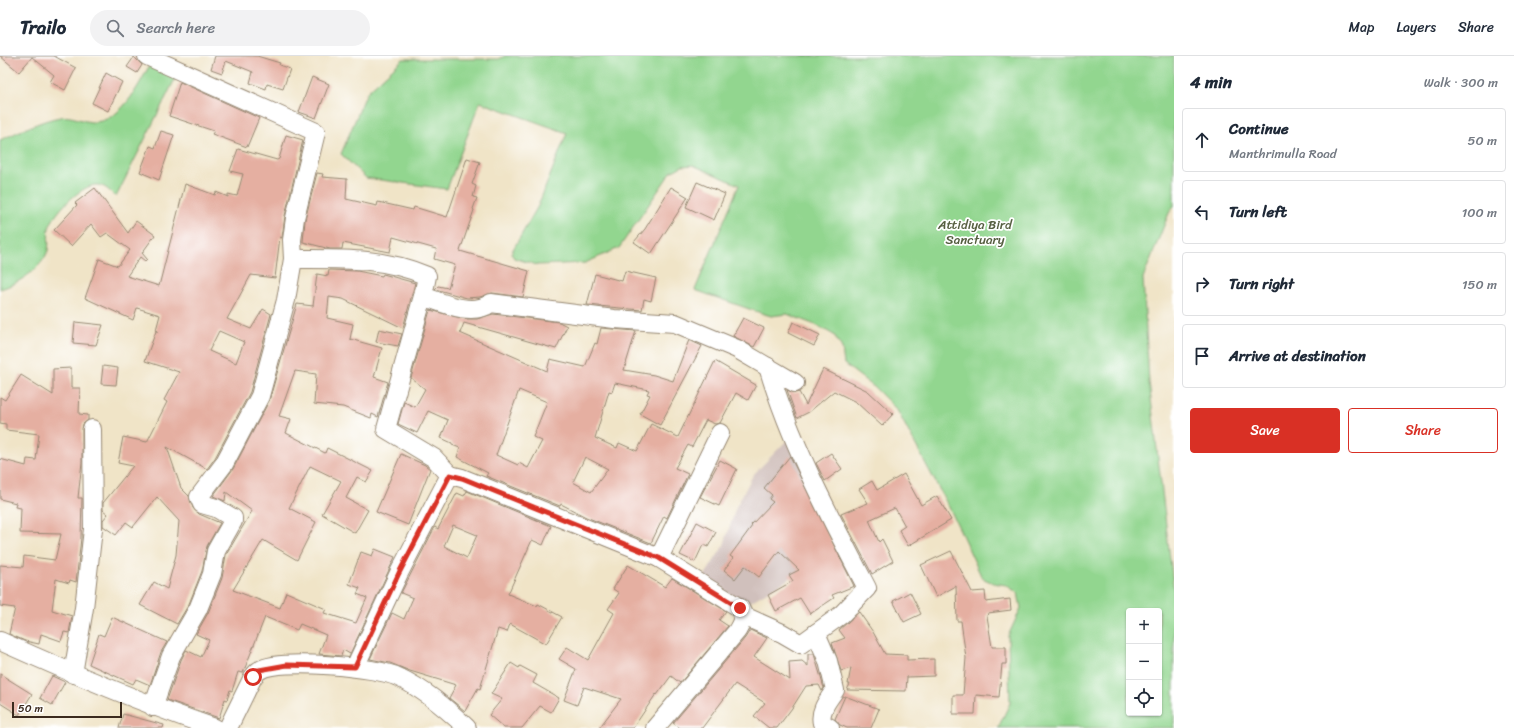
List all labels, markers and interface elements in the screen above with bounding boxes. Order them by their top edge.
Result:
search box [90,10,370,46]
text: Trailo [20,11,66,44]
text: Search here [136,15,215,41]
text: Map [1349,15,1374,40]
text: Layers [1396,15,1436,40]
text: Share [1458,15,1494,40]
icon: search [104,17,126,39]
text: 4 min [1190,67,1232,97]
text: Walk · 300 m [1424,71,1498,94]
text: Continue [1229,116,1289,142]
icon: ahead [1191,129,1213,151]
text: 50 m [1467,129,1497,152]
text: Manthrimulla Road [1229,142,1337,165]
text: Turn left [1229,199,1287,225]
icon: left [1191,201,1213,223]
text: 100 m [1462,201,1497,224]
park label: Attidiya Bird Sanctuary [937,213,1013,251]
text: Turn right [1229,271,1294,297]
icon: right [1191,273,1213,295]
text: 150 m [1462,273,1497,296]
text: Arrive at destination [1229,343,1366,369]
icon: arrive [1191,345,1213,367]
button: Save [1190,408,1340,453]
button: Share [1348,408,1498,453]
route end [731,599,749,617]
map controls [1126,608,1162,716]
button: + [1126,608,1162,644]
button: − [1126,644,1162,680]
route start [244,668,262,686]
button: locate [1126,680,1162,716]
text: 50 m [18,699,43,718]
scale bar [12,700,122,719]

